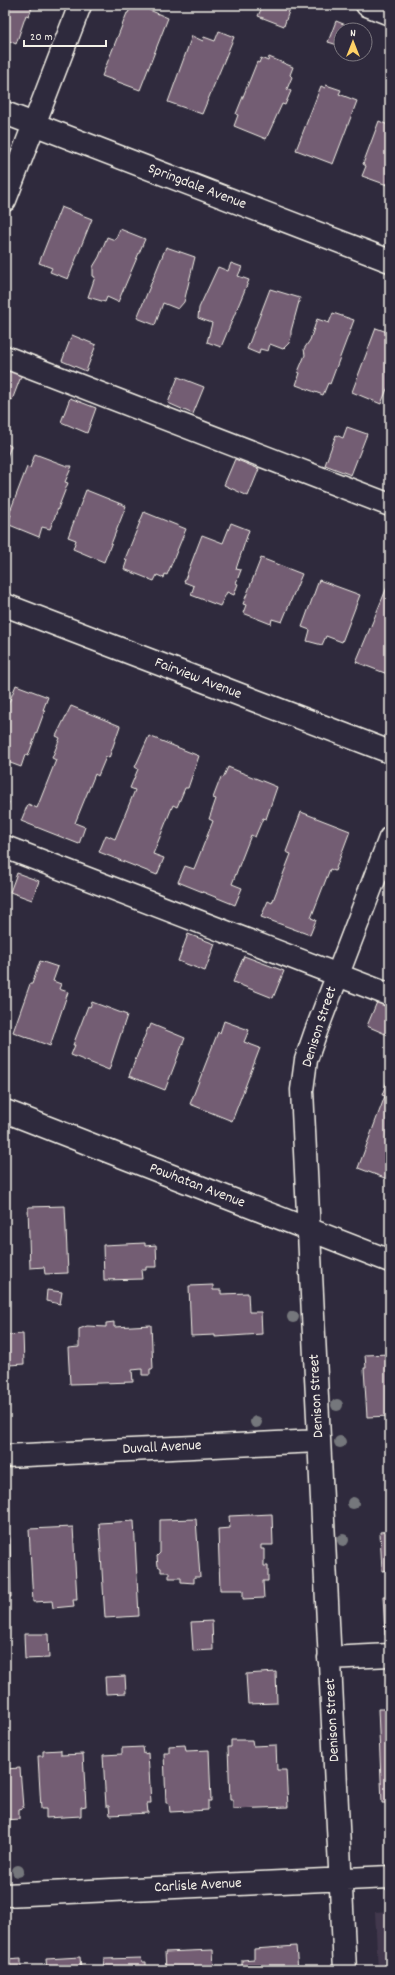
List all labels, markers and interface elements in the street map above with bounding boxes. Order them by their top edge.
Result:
scale bar [24,22,106,48]
north arrow [333,22,373,62]
text: N [350,26,356,42]
text: 20 m [30,29,53,46]
street label: Springdale Avenue [144,158,250,216]
street label: Fairview Avenue [151,652,245,706]
street label: Denison Street [297,983,344,1070]
street label: Powhatan Avenue [146,1158,248,1215]
street label: Denison Street [304,1353,330,1438]
street label: Duvall Avenue [122,1435,202,1461]
street label: Denison Street [320,1677,346,1762]
street label: Carlisle Avenue [154,1873,243,1899]

